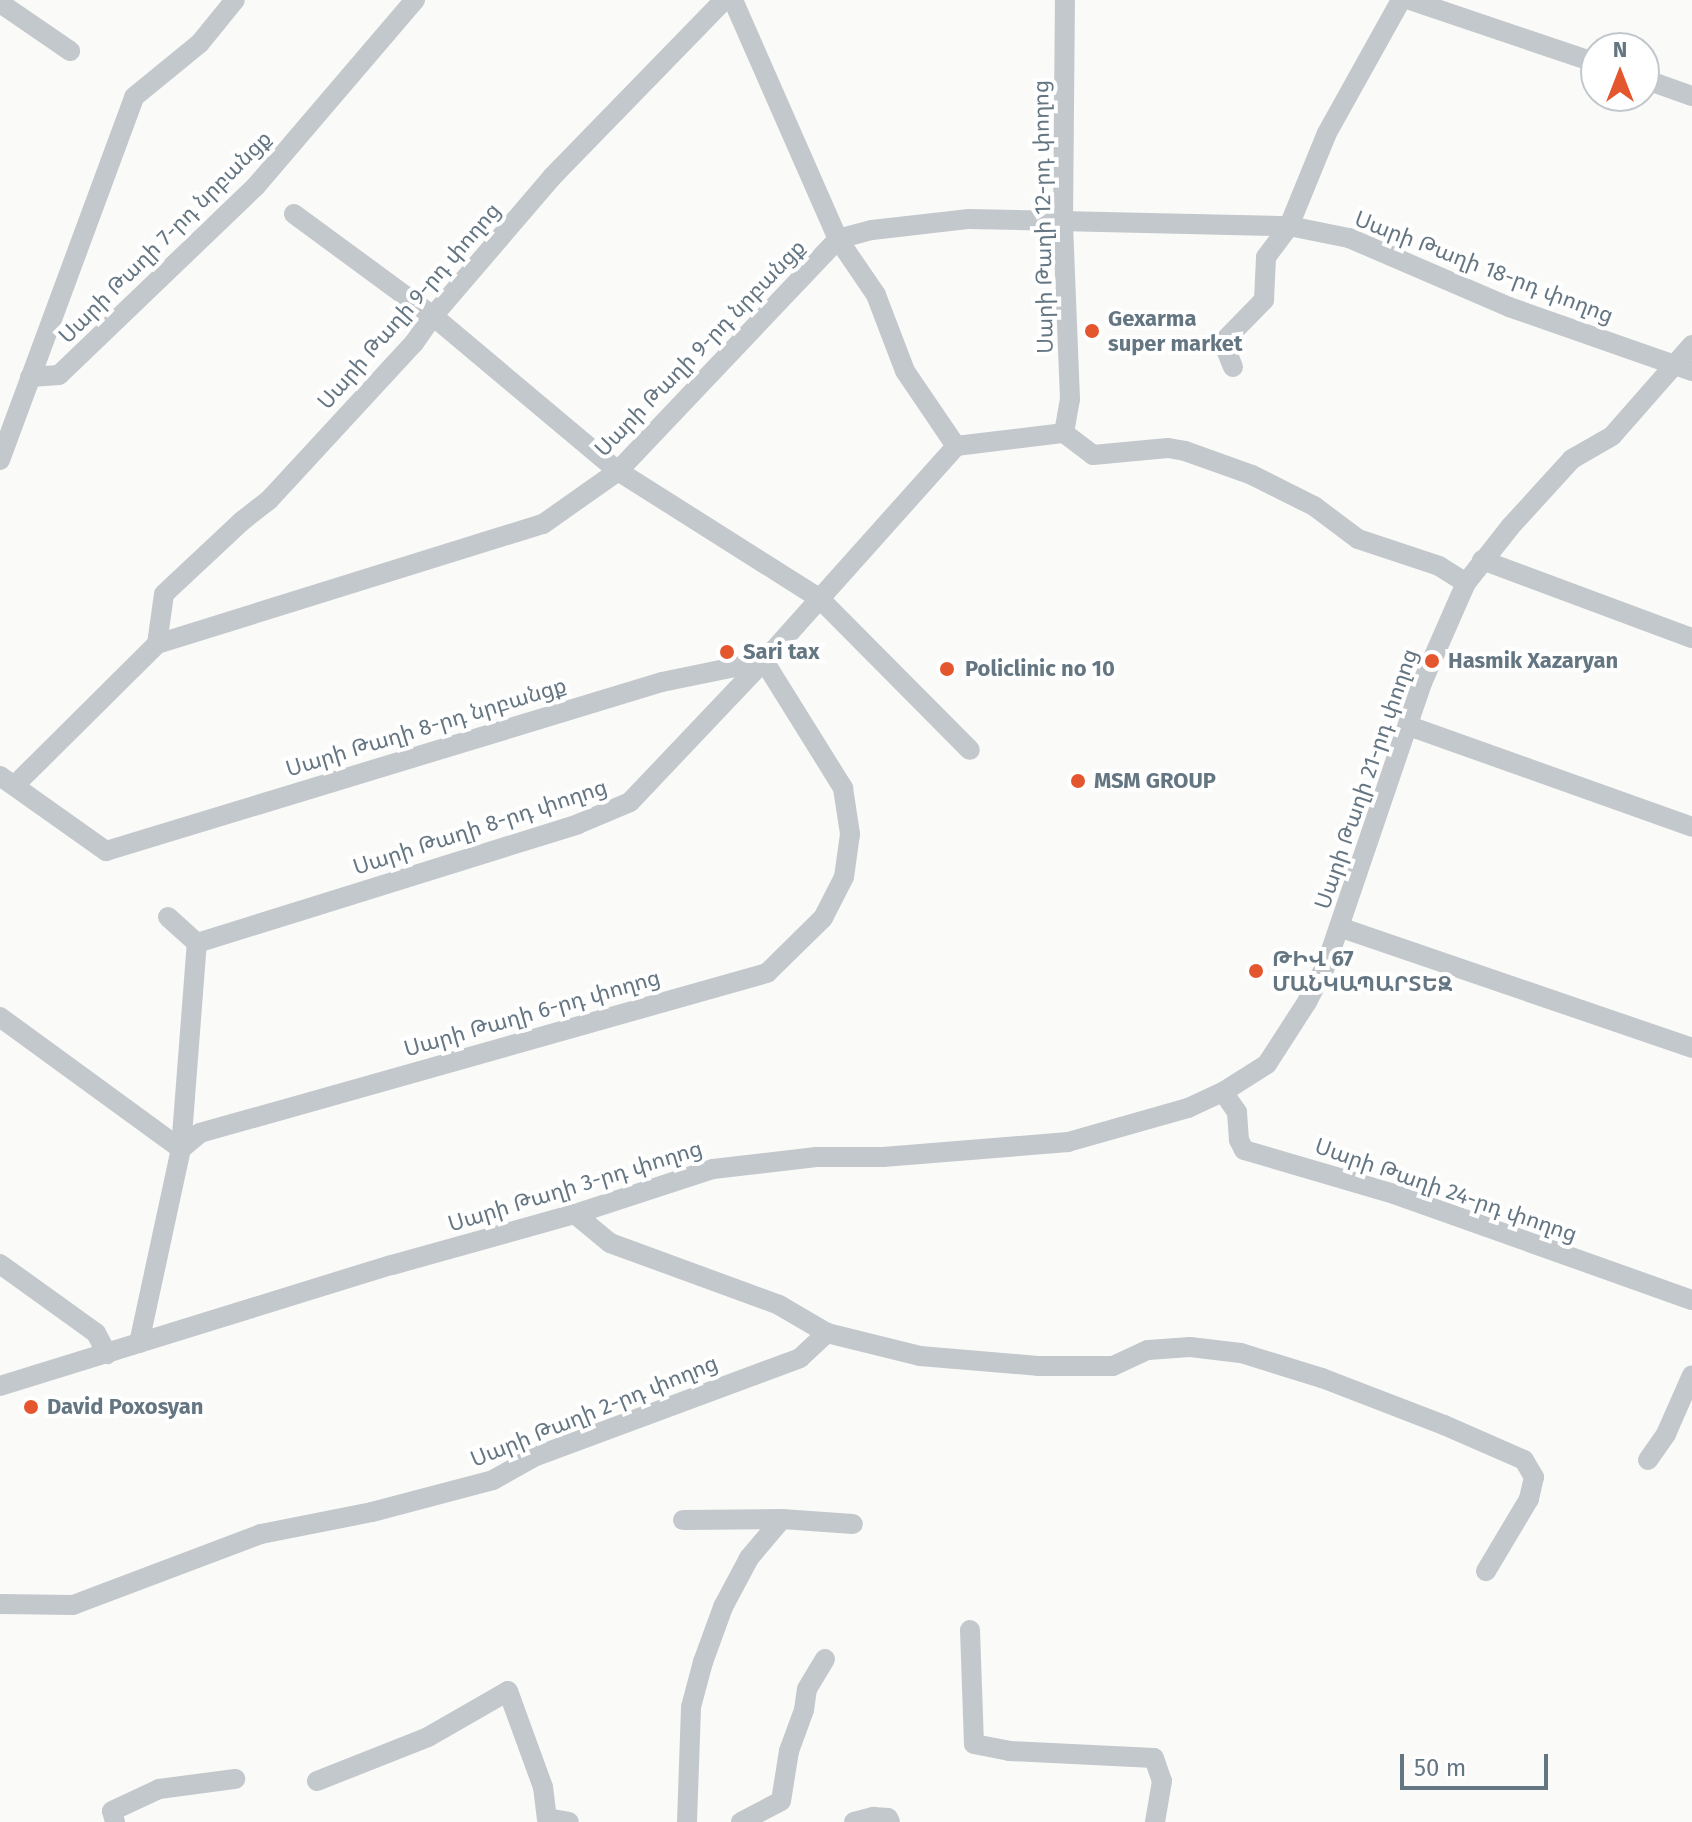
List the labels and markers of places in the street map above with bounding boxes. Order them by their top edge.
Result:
place label: Gexarma super market [1108,305,1242,356]
marker: Gexarma super market [1083,322,1101,340]
place label: Sari tax [743,639,819,665]
marker: Sari tax [718,643,736,661]
place label: Hasmik Xazaryan [1448,648,1618,674]
marker: Hasmik Xazaryan [1423,652,1441,670]
place label: Policlinic no 10 [965,656,1115,682]
marker: Policlinic no 10 [936,658,958,680]
place label: MSM GROUP [1094,768,1216,794]
marker: MSM GROUP [1069,772,1087,790]
place label: ԹԻՎ 67 ՄԱՆԿԱՊԱՐՏԵԶ [1272,945,1453,996]
marker: ԹԻՎ 67 ՄԱՆԿԱՊԱՐՏԵԶ [1247,962,1265,980]
place label: David Poxosyan [47,1394,204,1420]
marker: David Poxosyan [22,1398,40,1416]

